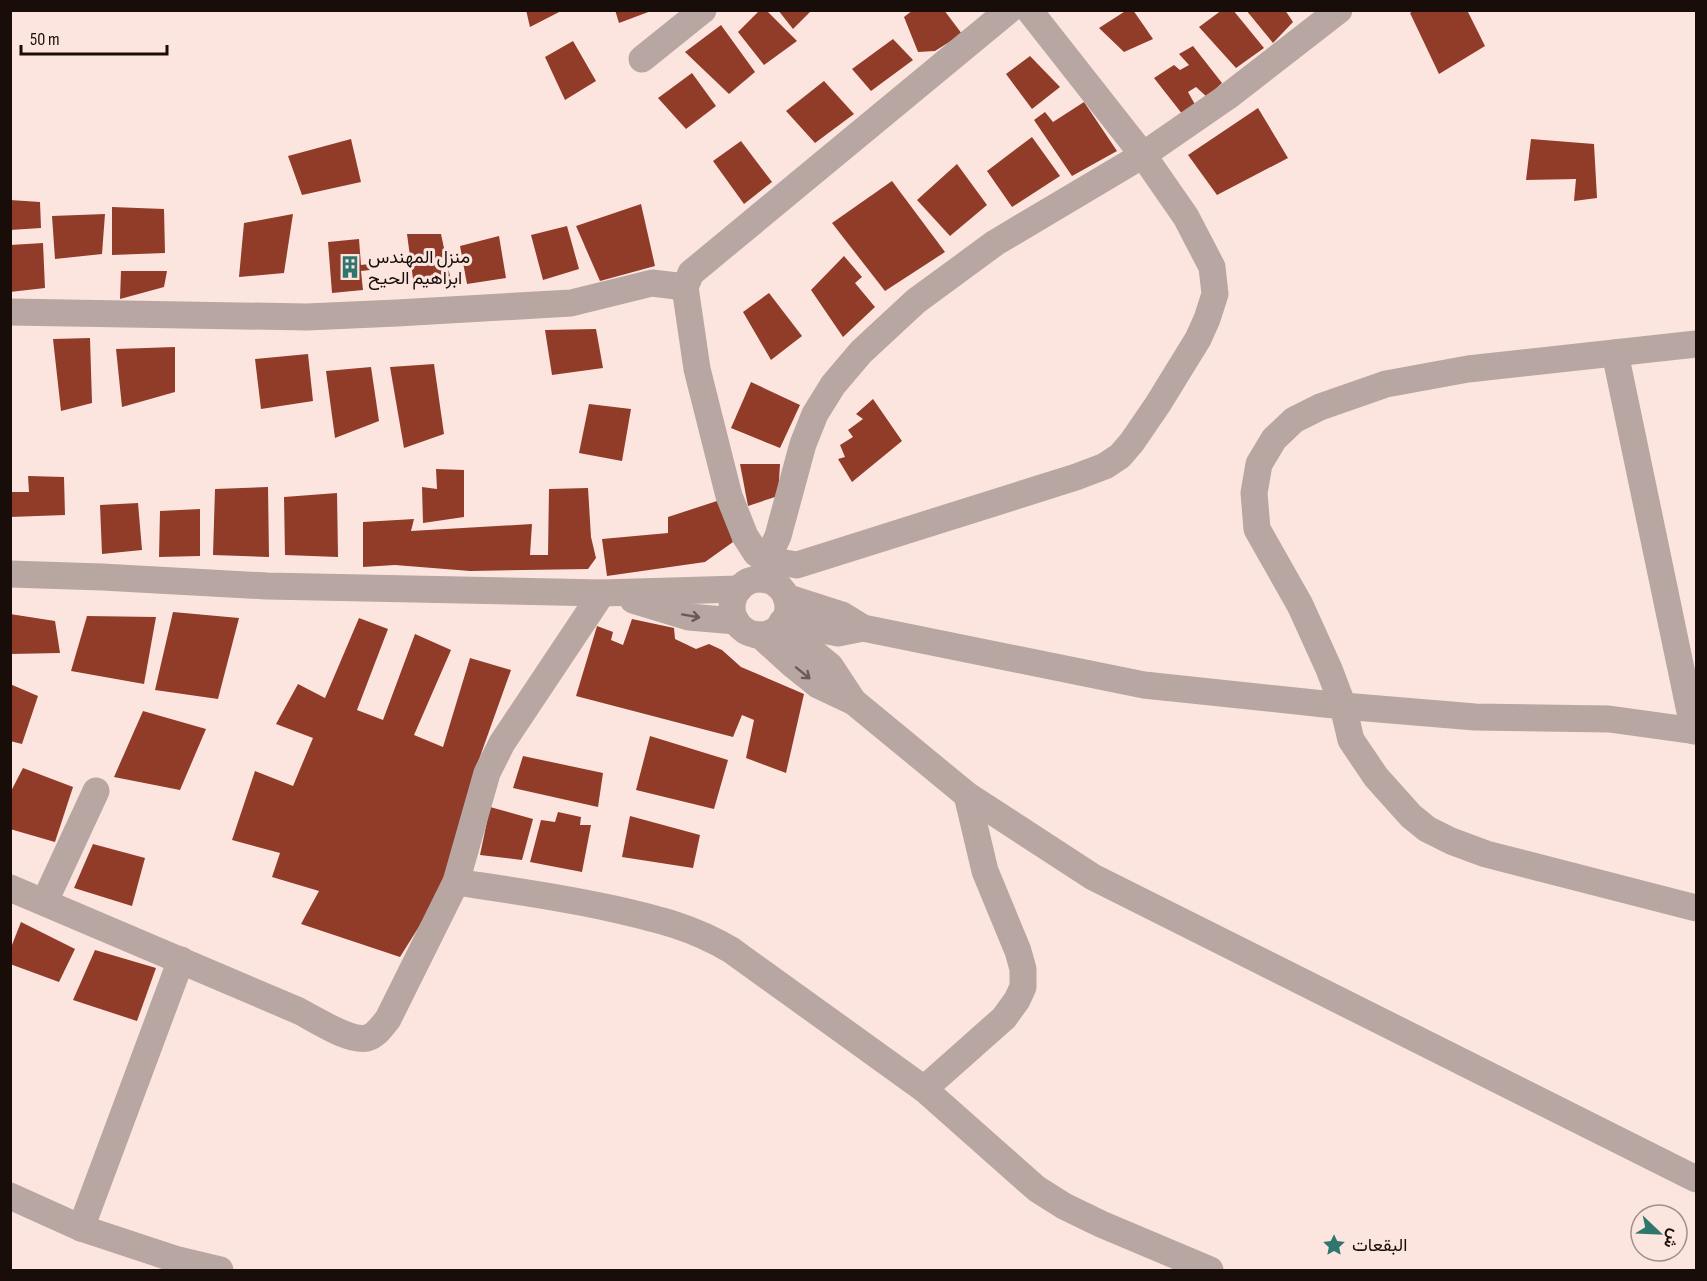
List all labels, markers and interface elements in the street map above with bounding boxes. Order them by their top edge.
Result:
scale bar [21,18,166,56]
text: 50 m [30,29,60,50]
place label: منزل المهندس ابراهيم الحيح [368,247,470,290]
building icon: منزل المهندس ابراهيم الحيح [337,254,363,280]
one-way arrow [681,611,701,622]
one-way arrow [795,667,811,680]
north arrow [1629,1203,1689,1263]
text: ش [1659,1226,1684,1251]
place icon: البقعات [1321,1232,1347,1258]
place label: البقعات [1352,1235,1407,1256]

